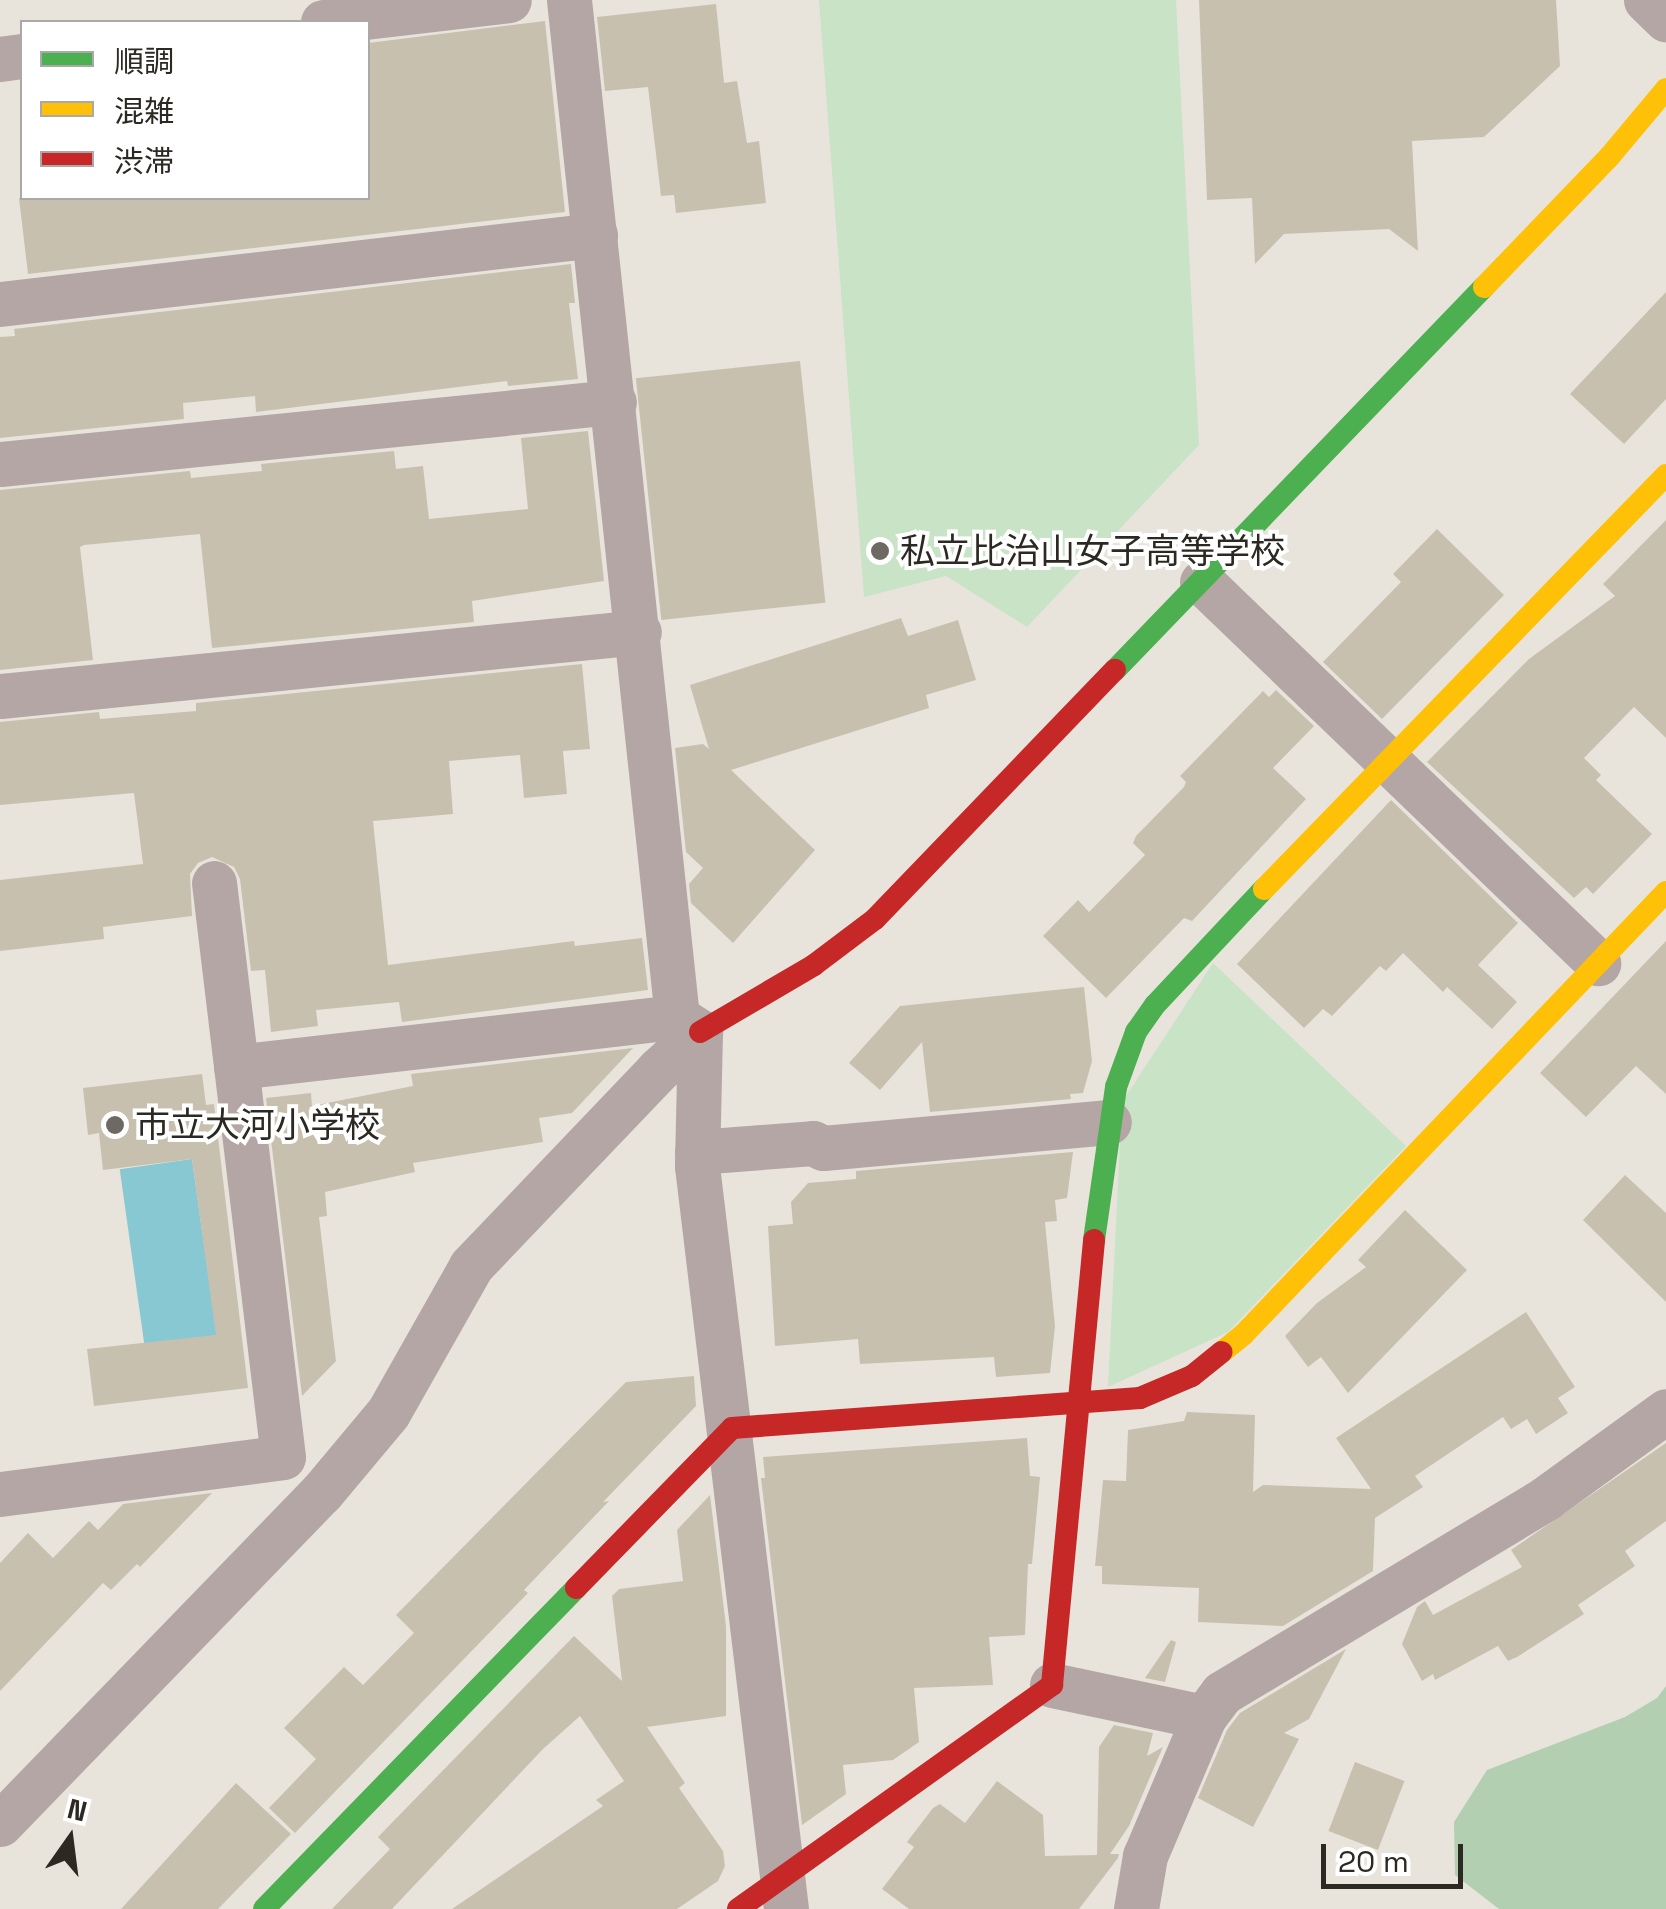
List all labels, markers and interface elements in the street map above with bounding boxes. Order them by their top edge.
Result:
legend [20,20,370,200]
text: 順調 [114,42,174,81]
text: 混雑 [114,92,174,131]
text: 渋滞 [114,142,174,181]
place label: 私立比治山女子高等学校 [900,530,1285,572]
marker: 私立比治山女子高等学校 [869,540,891,562]
place label: 市立大河小学校 [135,1104,380,1146]
marker: 市立大河小学校 [104,1114,126,1136]
north arrow [20,1789,120,1889]
text: N [64,1790,91,1830]
scale bar [1326,1824,1468,1886]
text: 20 m [1338,1842,1409,1881]

